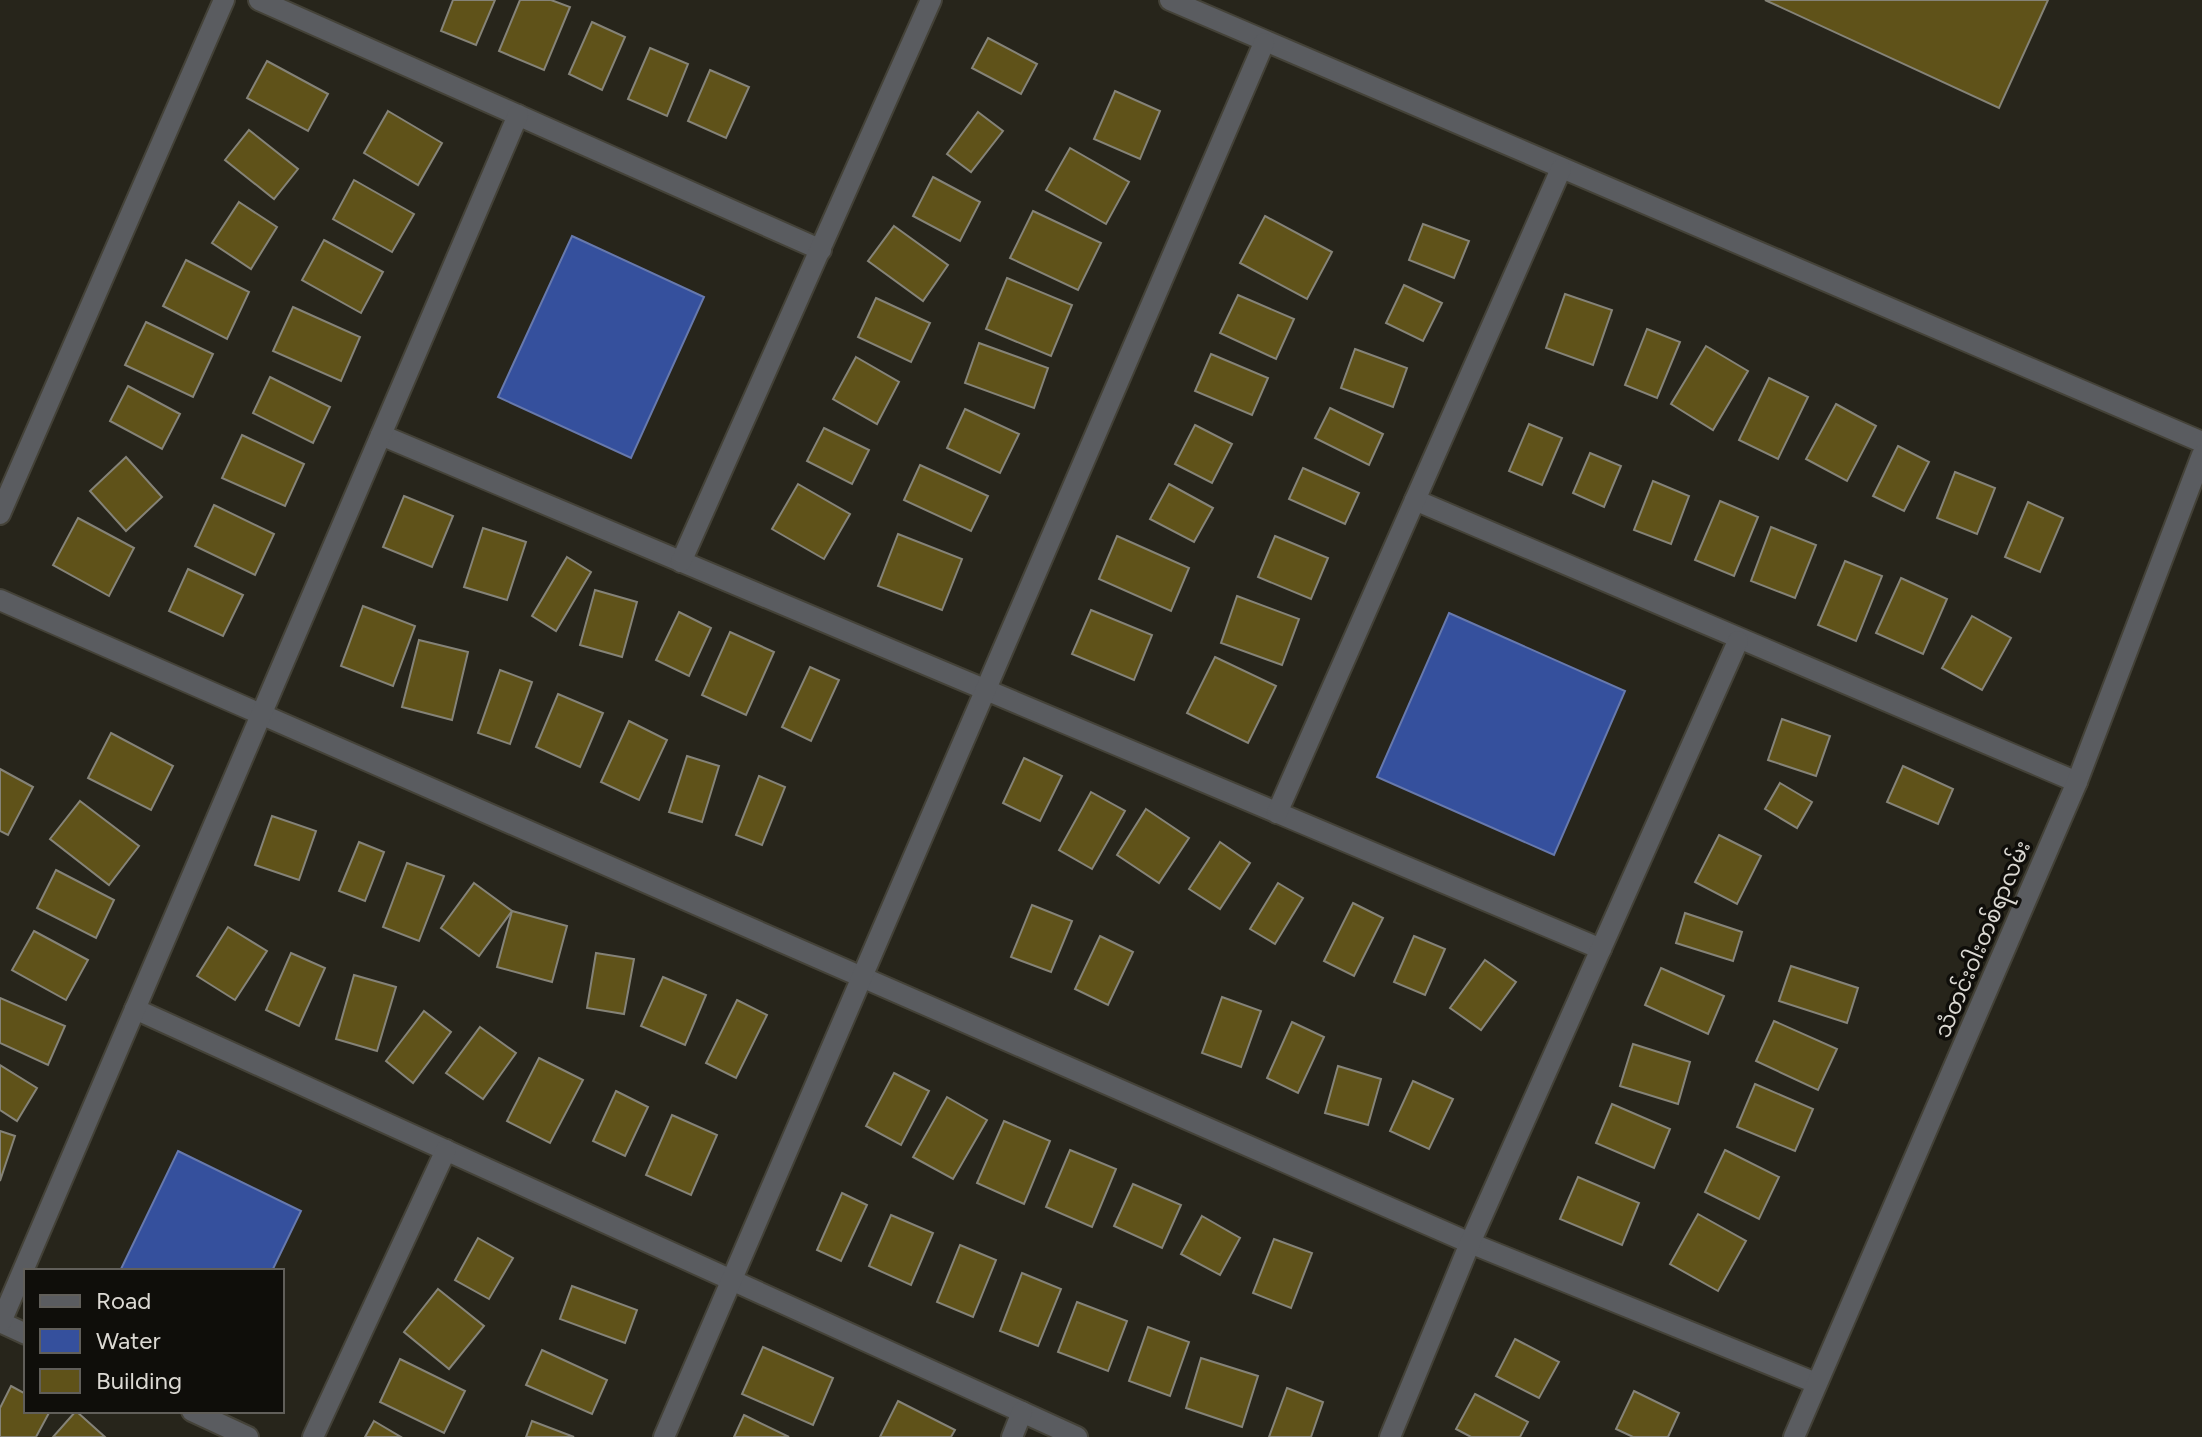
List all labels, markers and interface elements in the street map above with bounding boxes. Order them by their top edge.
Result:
street label: သံတင်းဝါးတစ်ရာလမ်း [1927,836,2040,1043]
legend [24,1269,284,1413]
text: Road [96,1286,151,1315]
text: Water [96,1326,161,1355]
text: Building [96,1366,182,1395]

